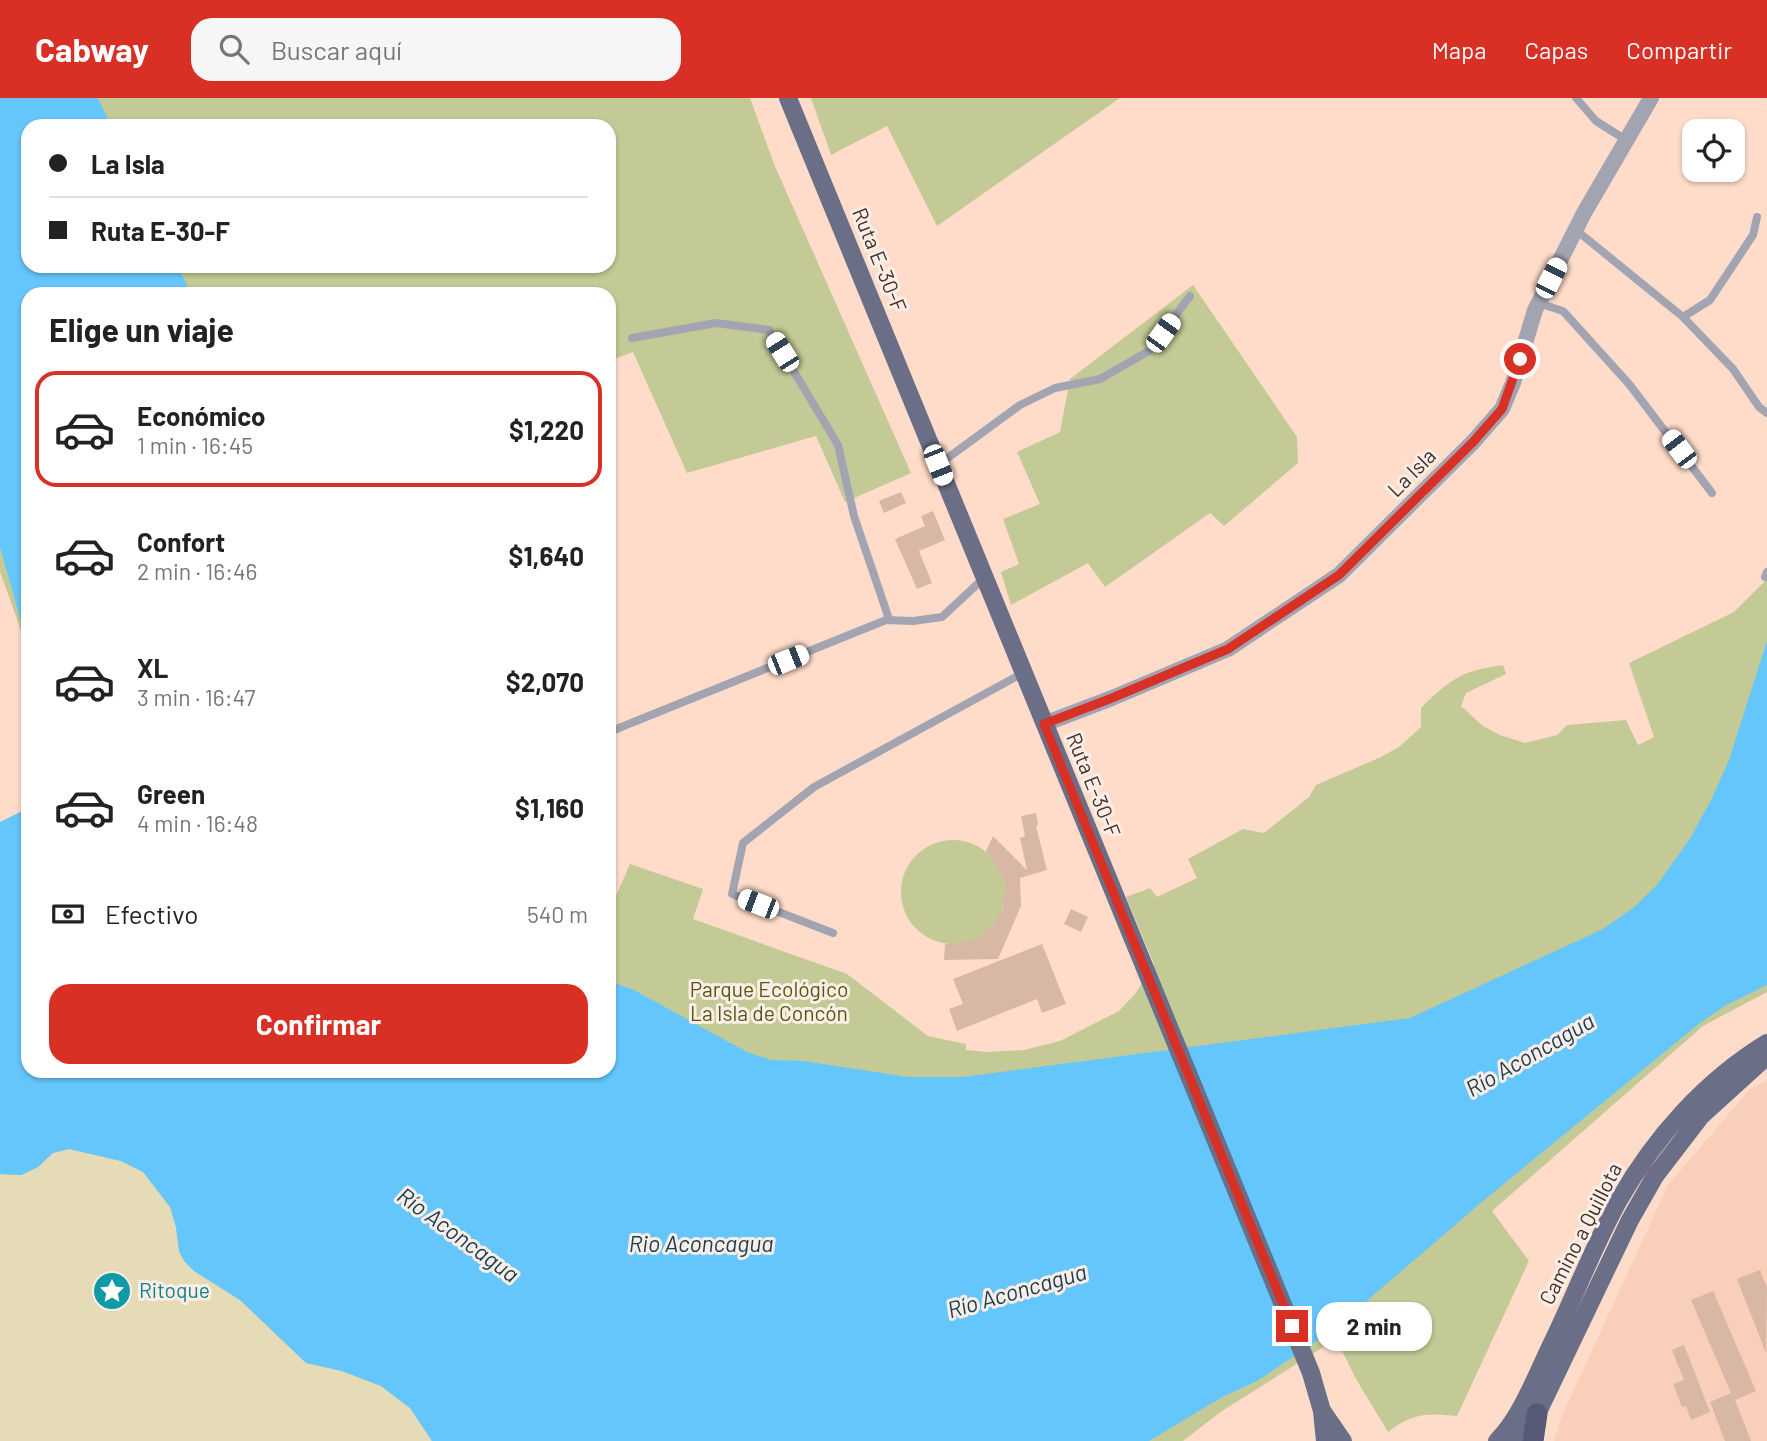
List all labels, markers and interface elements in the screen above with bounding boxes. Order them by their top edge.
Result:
search box [191,18,681,81]
text: Cabway [35,29,149,69]
icon: search [215,30,253,68]
text: Buscar aquí [271,34,402,65]
text: Mapa [1432,35,1487,64]
text: Capas [1525,35,1588,64]
text: Compartir [1626,35,1732,64]
map controls [1682,119,1745,182]
button: locate [1682,119,1745,182]
text: La Isla [91,148,165,179]
street label: Ruta E-30-F [848,204,913,315]
text: Ruta E-30-F [91,215,230,246]
car [1533,255,1570,301]
text: Elige un viaje [49,310,234,348]
car [1143,310,1184,356]
car [762,329,803,375]
route start [1504,343,1536,375]
icon: car [53,398,116,461]
text: Económico [137,400,266,431]
text: $1,220 [509,414,584,445]
car [1658,426,1701,472]
text: 1 min · 16:45 [137,431,253,459]
car [921,442,956,488]
street label: La Isla [1382,443,1440,501]
icon: car [53,524,116,587]
text: Confort [137,526,225,557]
text: $1,640 [509,540,584,571]
text: 2 min · 16:46 [137,557,257,585]
car [765,642,812,678]
icon: car [53,650,116,713]
text: XL [137,652,168,683]
text: $2,070 [506,666,584,697]
text: 3 min · 16:47 [137,683,255,711]
street label: Ruta E-30-F [1062,729,1127,840]
icon: car [53,776,116,839]
text: Green [137,778,205,809]
text: $1,160 [515,792,584,823]
text: 4 min · 16:48 [137,809,258,837]
car [735,887,782,921]
icon: cash [49,895,87,933]
text: Efectivo [105,898,198,929]
text: 540 m [527,900,588,928]
park label: Parque Ecológico La Isla de Concón [690,976,848,1025]
button: Confirmar [49,984,588,1064]
water label: Río Aconcagua [1460,1006,1599,1102]
street label: Camino a Quillota [1533,1158,1626,1308]
water label: Río Aconcagua [392,1181,525,1288]
water label: Rio Aconcagua [629,1229,773,1257]
water label: Río Aconcagua [944,1257,1090,1323]
place icon: Ritoque [91,1270,133,1312]
place label: Ritoque [139,1277,210,1302]
callout: 2 min [1316,1302,1432,1350]
route end [1276,1310,1308,1342]
text: 2 min [1346,1312,1402,1340]

